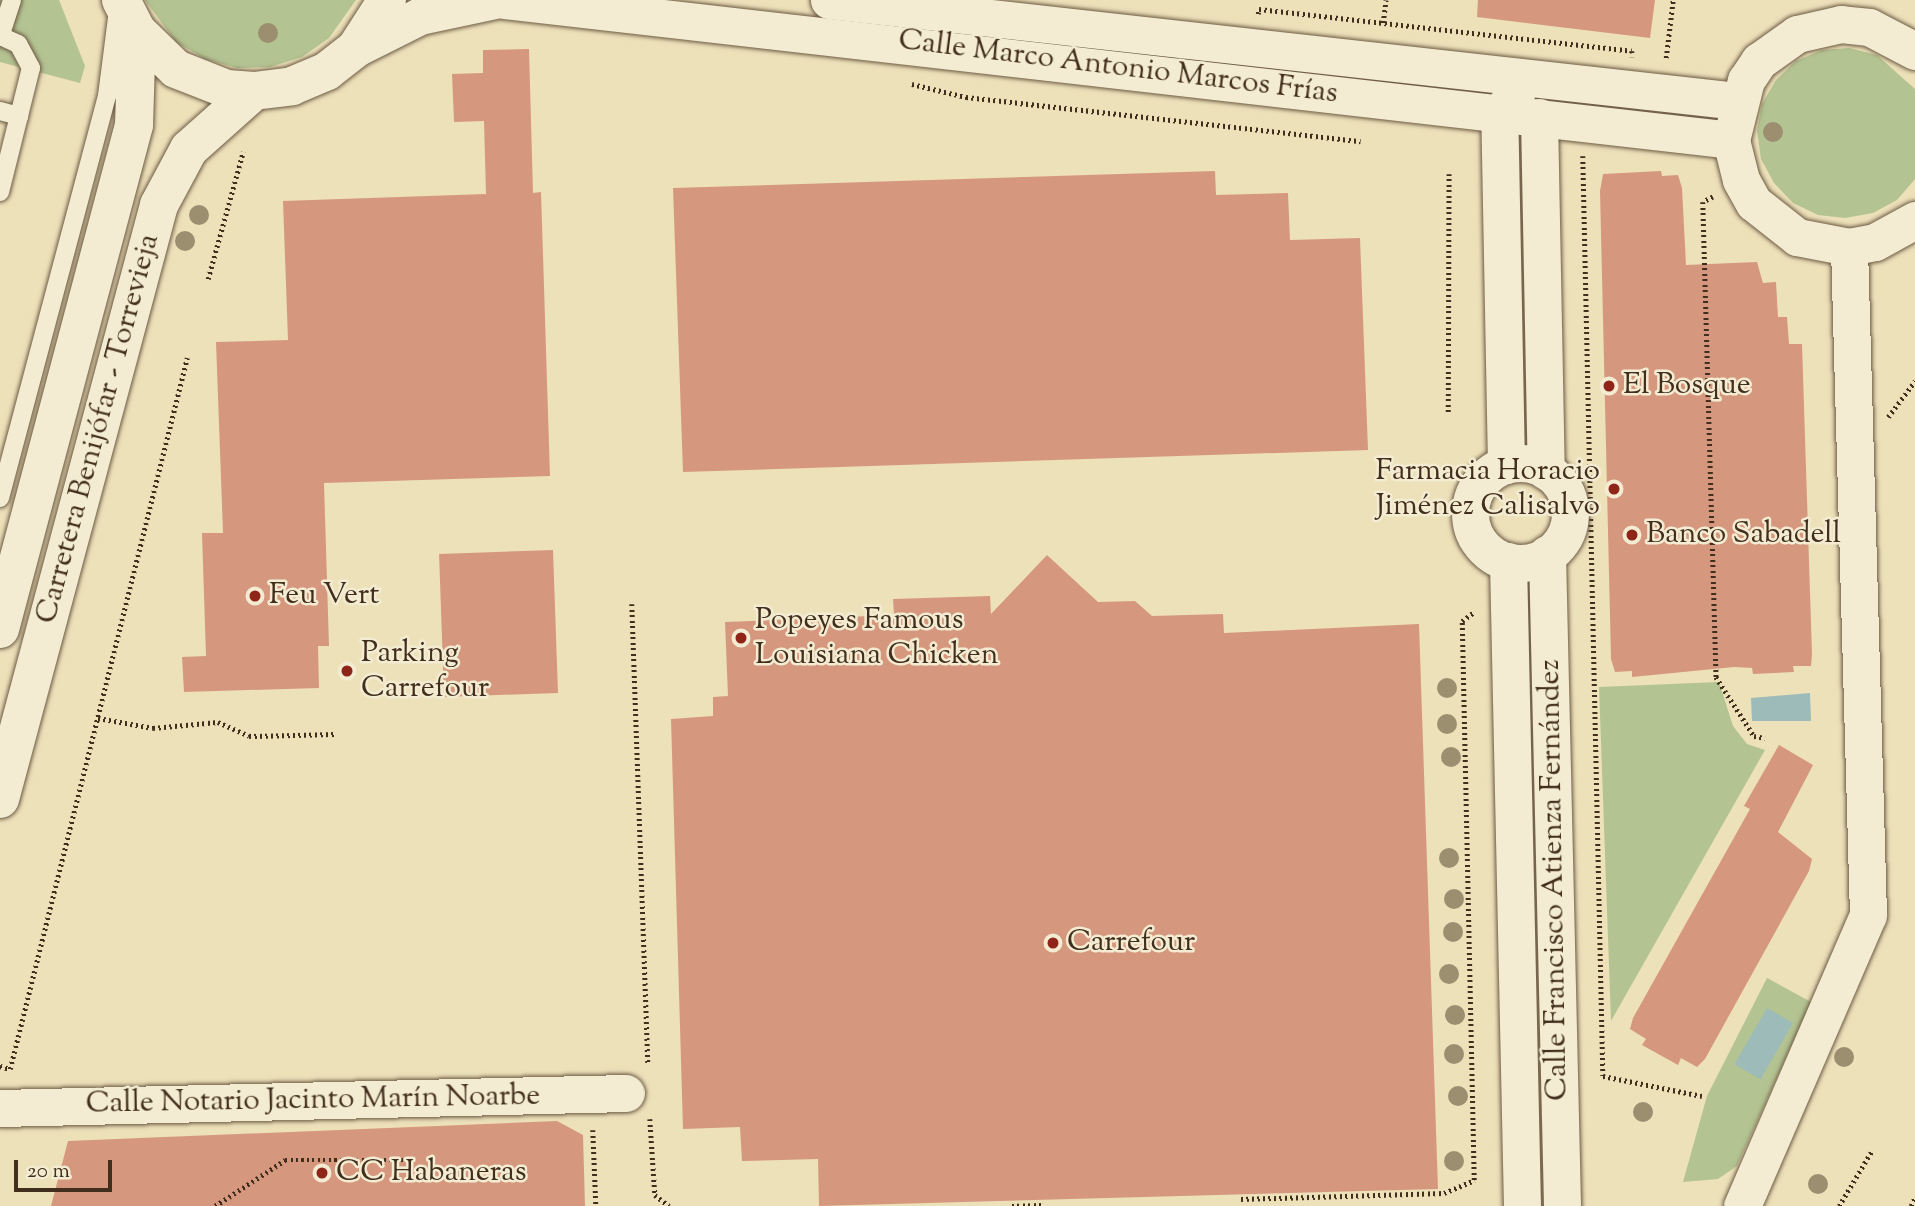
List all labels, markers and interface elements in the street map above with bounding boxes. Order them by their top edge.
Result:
street label: Calle Marco Antonio Marcos Frías [896,23,1340,113]
street label: Carretera Benijófar - Torrevieja [30,230,168,628]
place label: El Bosque [1623,368,1751,404]
marker: El Bosque [1601,378,1617,394]
place label: Farmacia Horacio Jiménez Calisalvo [1376,454,1600,524]
marker: Farmacia Horacio Jiménez Calisalvo [1606,481,1622,497]
place label: Banco Sabadell [1646,517,1841,553]
marker: Banco Sabadell [1624,527,1640,543]
place label: Feu Vert [269,578,380,614]
marker: Feu Vert [247,588,263,604]
place label: Popeyes Famous Louisiana Chicken [755,603,998,674]
marker: Popeyes Famous Louisiana Chicken [733,630,749,646]
place label: Parking Carrefour [361,636,489,706]
street label: Calle Francisco Atienza Fernández [1533,659,1577,1101]
marker: Parking Carrefour [339,663,355,679]
place label: Carrefour [1067,925,1195,961]
marker: Carrefour [1045,935,1061,951]
street label: Calle Notario Jacinto Marín Noarbe [85,1079,541,1123]
scale bar [18,1146,116,1190]
place label: CC Habaneras [336,1155,527,1191]
text: 20 m [27,1157,70,1187]
marker: CC Habaneras [314,1165,330,1181]

